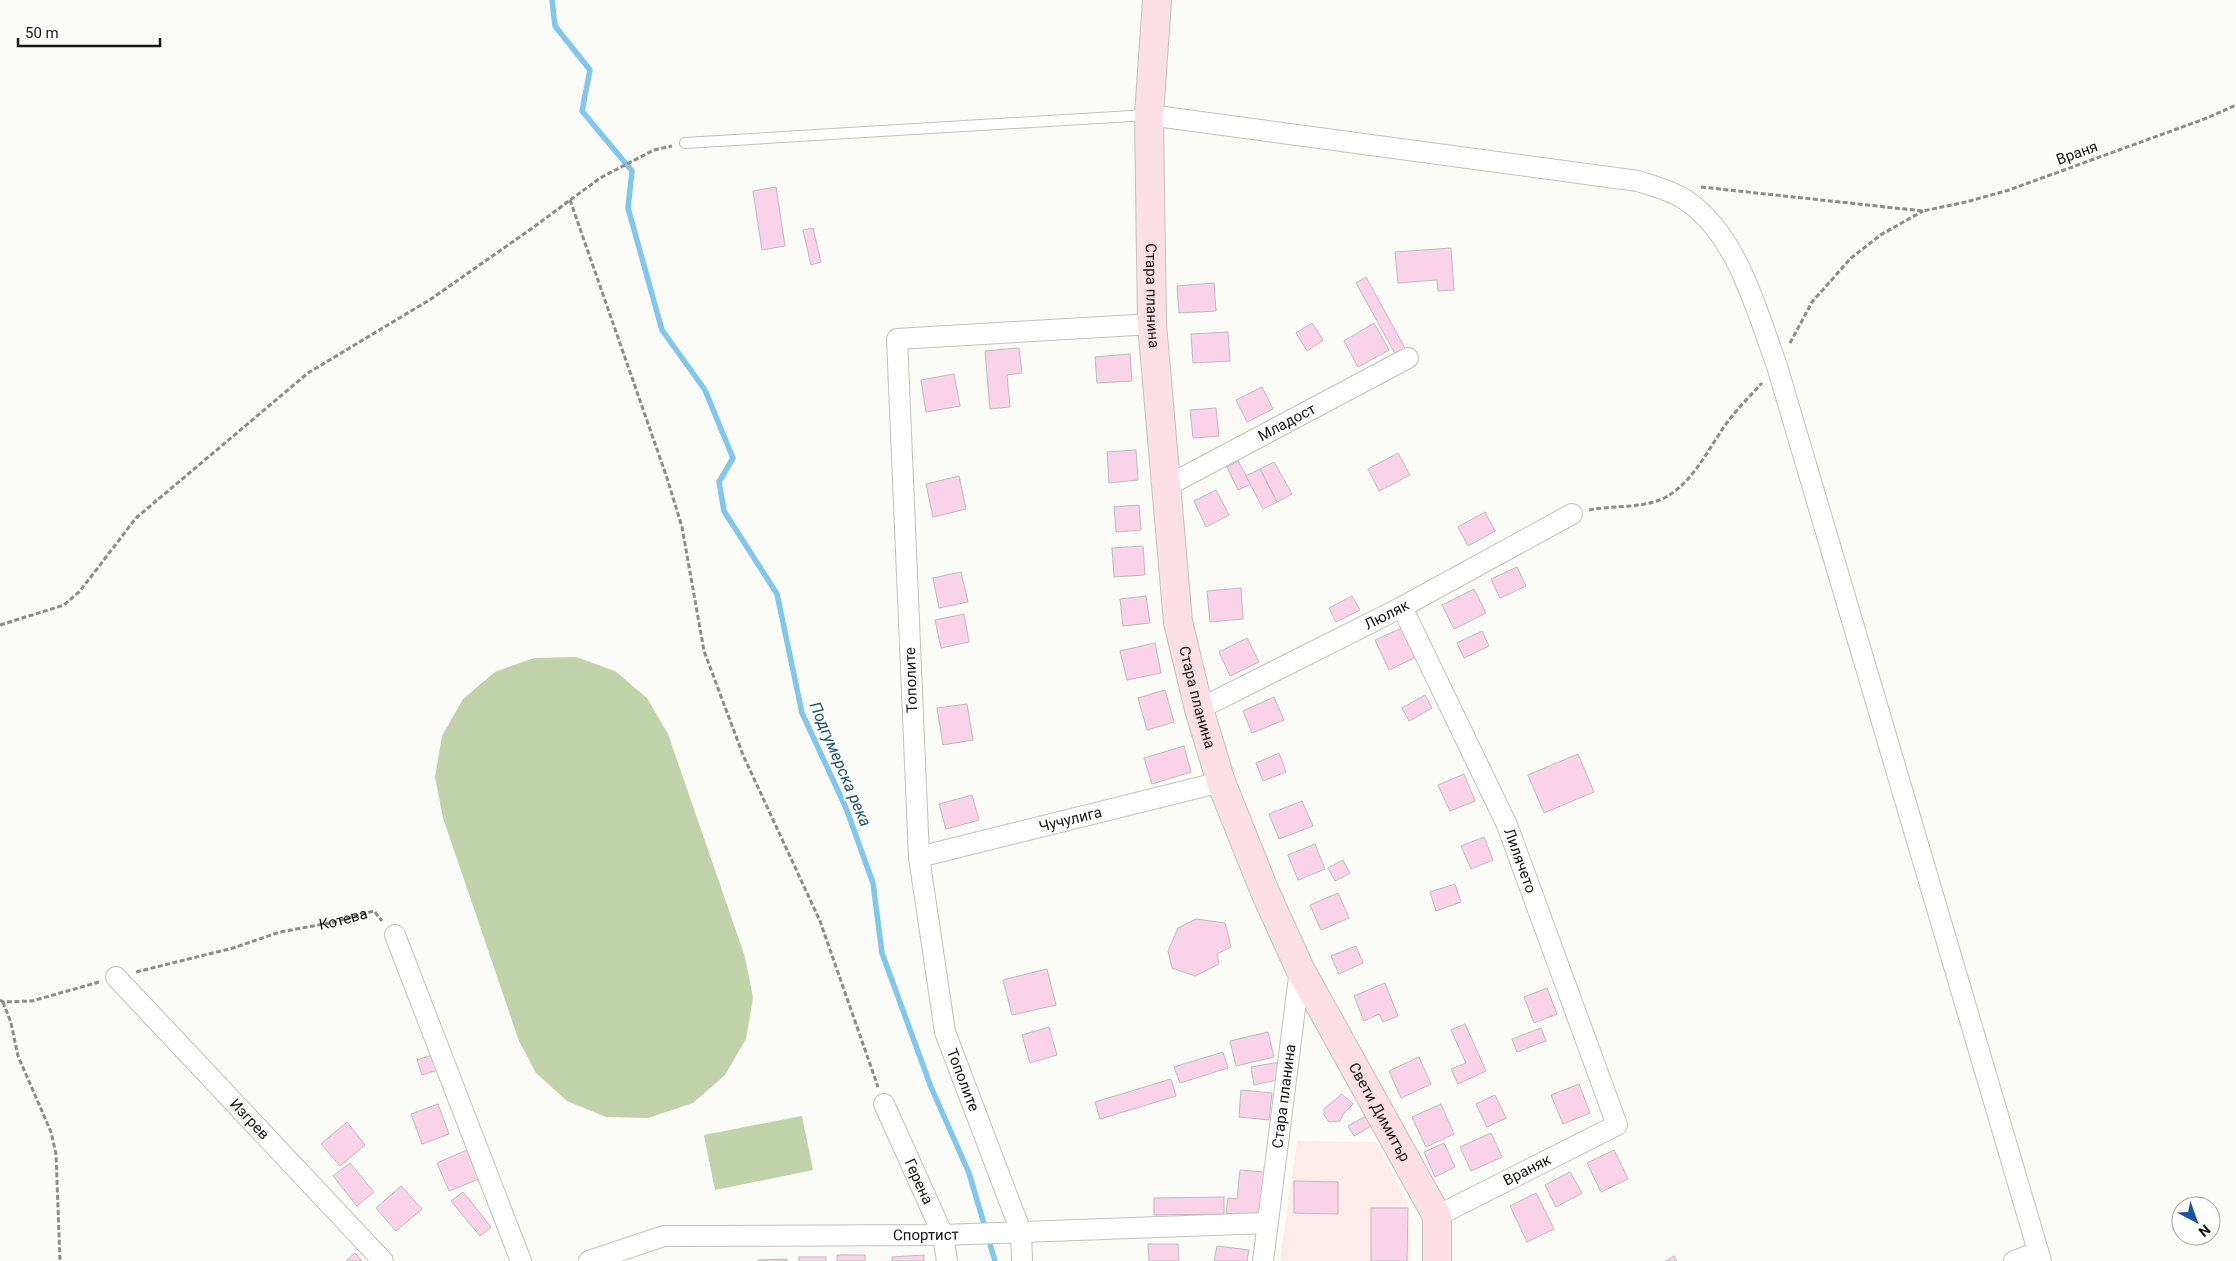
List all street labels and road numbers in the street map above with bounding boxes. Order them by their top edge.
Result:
street label: Враня [2054,137,2100,169]
street label: Стара планина [1142,243,1163,349]
street label: Младост [1255,400,1319,445]
street label: Люляк [1361,596,1412,633]
street label: Стара планина [1175,644,1219,750]
street label: Тополите [901,647,921,713]
street label: Чучулига [1037,803,1104,836]
street label: Лилячето [1500,826,1540,896]
street label: Котева [318,904,369,934]
street label: Стара планина [1268,1043,1299,1150]
street label: Тополите [943,1046,983,1114]
street label: Свети Димитър [1345,1060,1414,1165]
street label: Изгрев [226,1095,273,1143]
street label: Враняк [1500,1150,1554,1190]
street label: Герена [901,1156,937,1207]
street label: Спортист [893,1225,959,1244]

